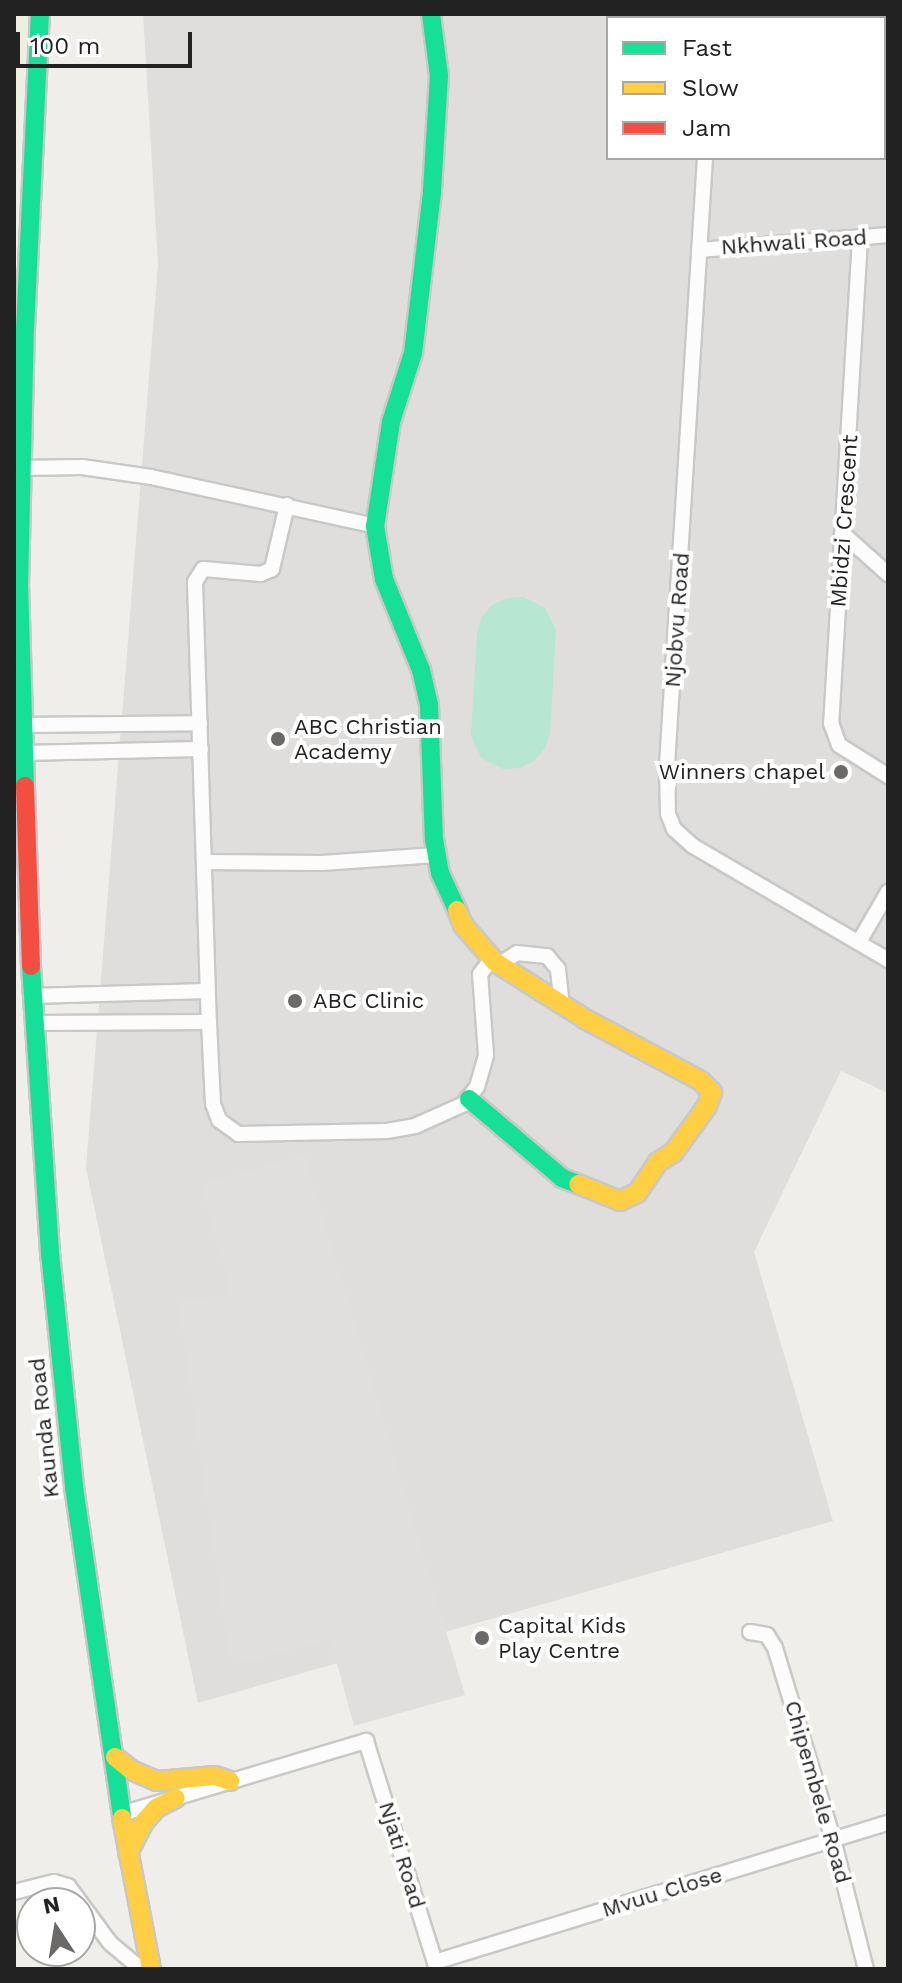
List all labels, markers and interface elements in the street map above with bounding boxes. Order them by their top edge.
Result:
scale bar [20,16,196,66]
legend [606,16,886,160]
text: 100 m [30,32,100,60]
text: Fast [682,34,732,62]
text: Slow [682,74,739,102]
text: Jam [682,114,732,142]
street label: Nkhwali Road [720,224,868,260]
street label: Mbidzi Crescent [825,434,863,608]
street label: Njobvu Road [659,552,695,688]
place label: ABC Christian Academy [294,713,442,764]
marker: ABC Christian Academy [269,730,287,748]
place label: Winners chapel [659,759,825,785]
marker: Winners chapel [832,763,850,781]
place label: ABC Clinic [313,988,424,1014]
marker: ABC Clinic [284,990,306,1012]
street label: Kaunda Road [23,1356,65,1500]
place label: Capital Kids Play Centre [498,1612,627,1664]
marker: Capital Kids Play Centre [473,1629,491,1647]
street label: Chipembele Road [779,1697,857,1887]
street label: Njati Road [373,1798,431,1912]
street label: Mvuu Close [599,1861,725,1923]
north arrow [16,1887,96,1967]
text: N [41,1891,62,1919]

